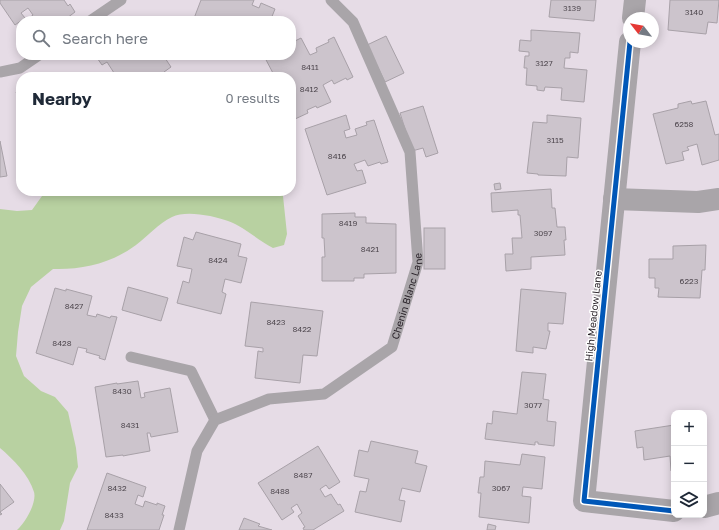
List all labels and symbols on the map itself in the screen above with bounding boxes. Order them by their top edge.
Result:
house number: 3139 [563,3,581,13]
house number: 3140 [685,7,703,17]
north arrow [623,12,659,48]
house number: 3127 [535,58,553,68]
house number: 8411 [301,62,319,72]
house number: 8412 [300,84,318,94]
house number: 6258 [675,119,694,129]
house number: 3115 [546,135,564,145]
house number: 8416 [328,151,346,161]
house number: 8419 [339,218,357,228]
house number: 3097 [534,228,552,238]
house number: 8421 [361,244,379,254]
street label: Chenin Blanc Lane [389,252,424,341]
house number: 8424 [208,255,228,265]
street label: High Meadow Lane [582,270,604,362]
house number: 6223 [680,276,699,286]
house number: 8427 [65,301,83,311]
house number: 8423 [266,317,286,327]
house number: 8422 [292,324,312,334]
house number: 8428 [52,338,72,348]
house number: 8430 [112,386,132,396]
house number: 3077 [524,400,542,410]
house number: 8431 [121,420,139,430]
house number: 8487 [294,470,312,480]
house number: 8432 [107,483,127,493]
house number: 3067 [492,483,510,493]
house number: 8488 [270,486,290,496]
house number: 8433 [104,510,124,520]

